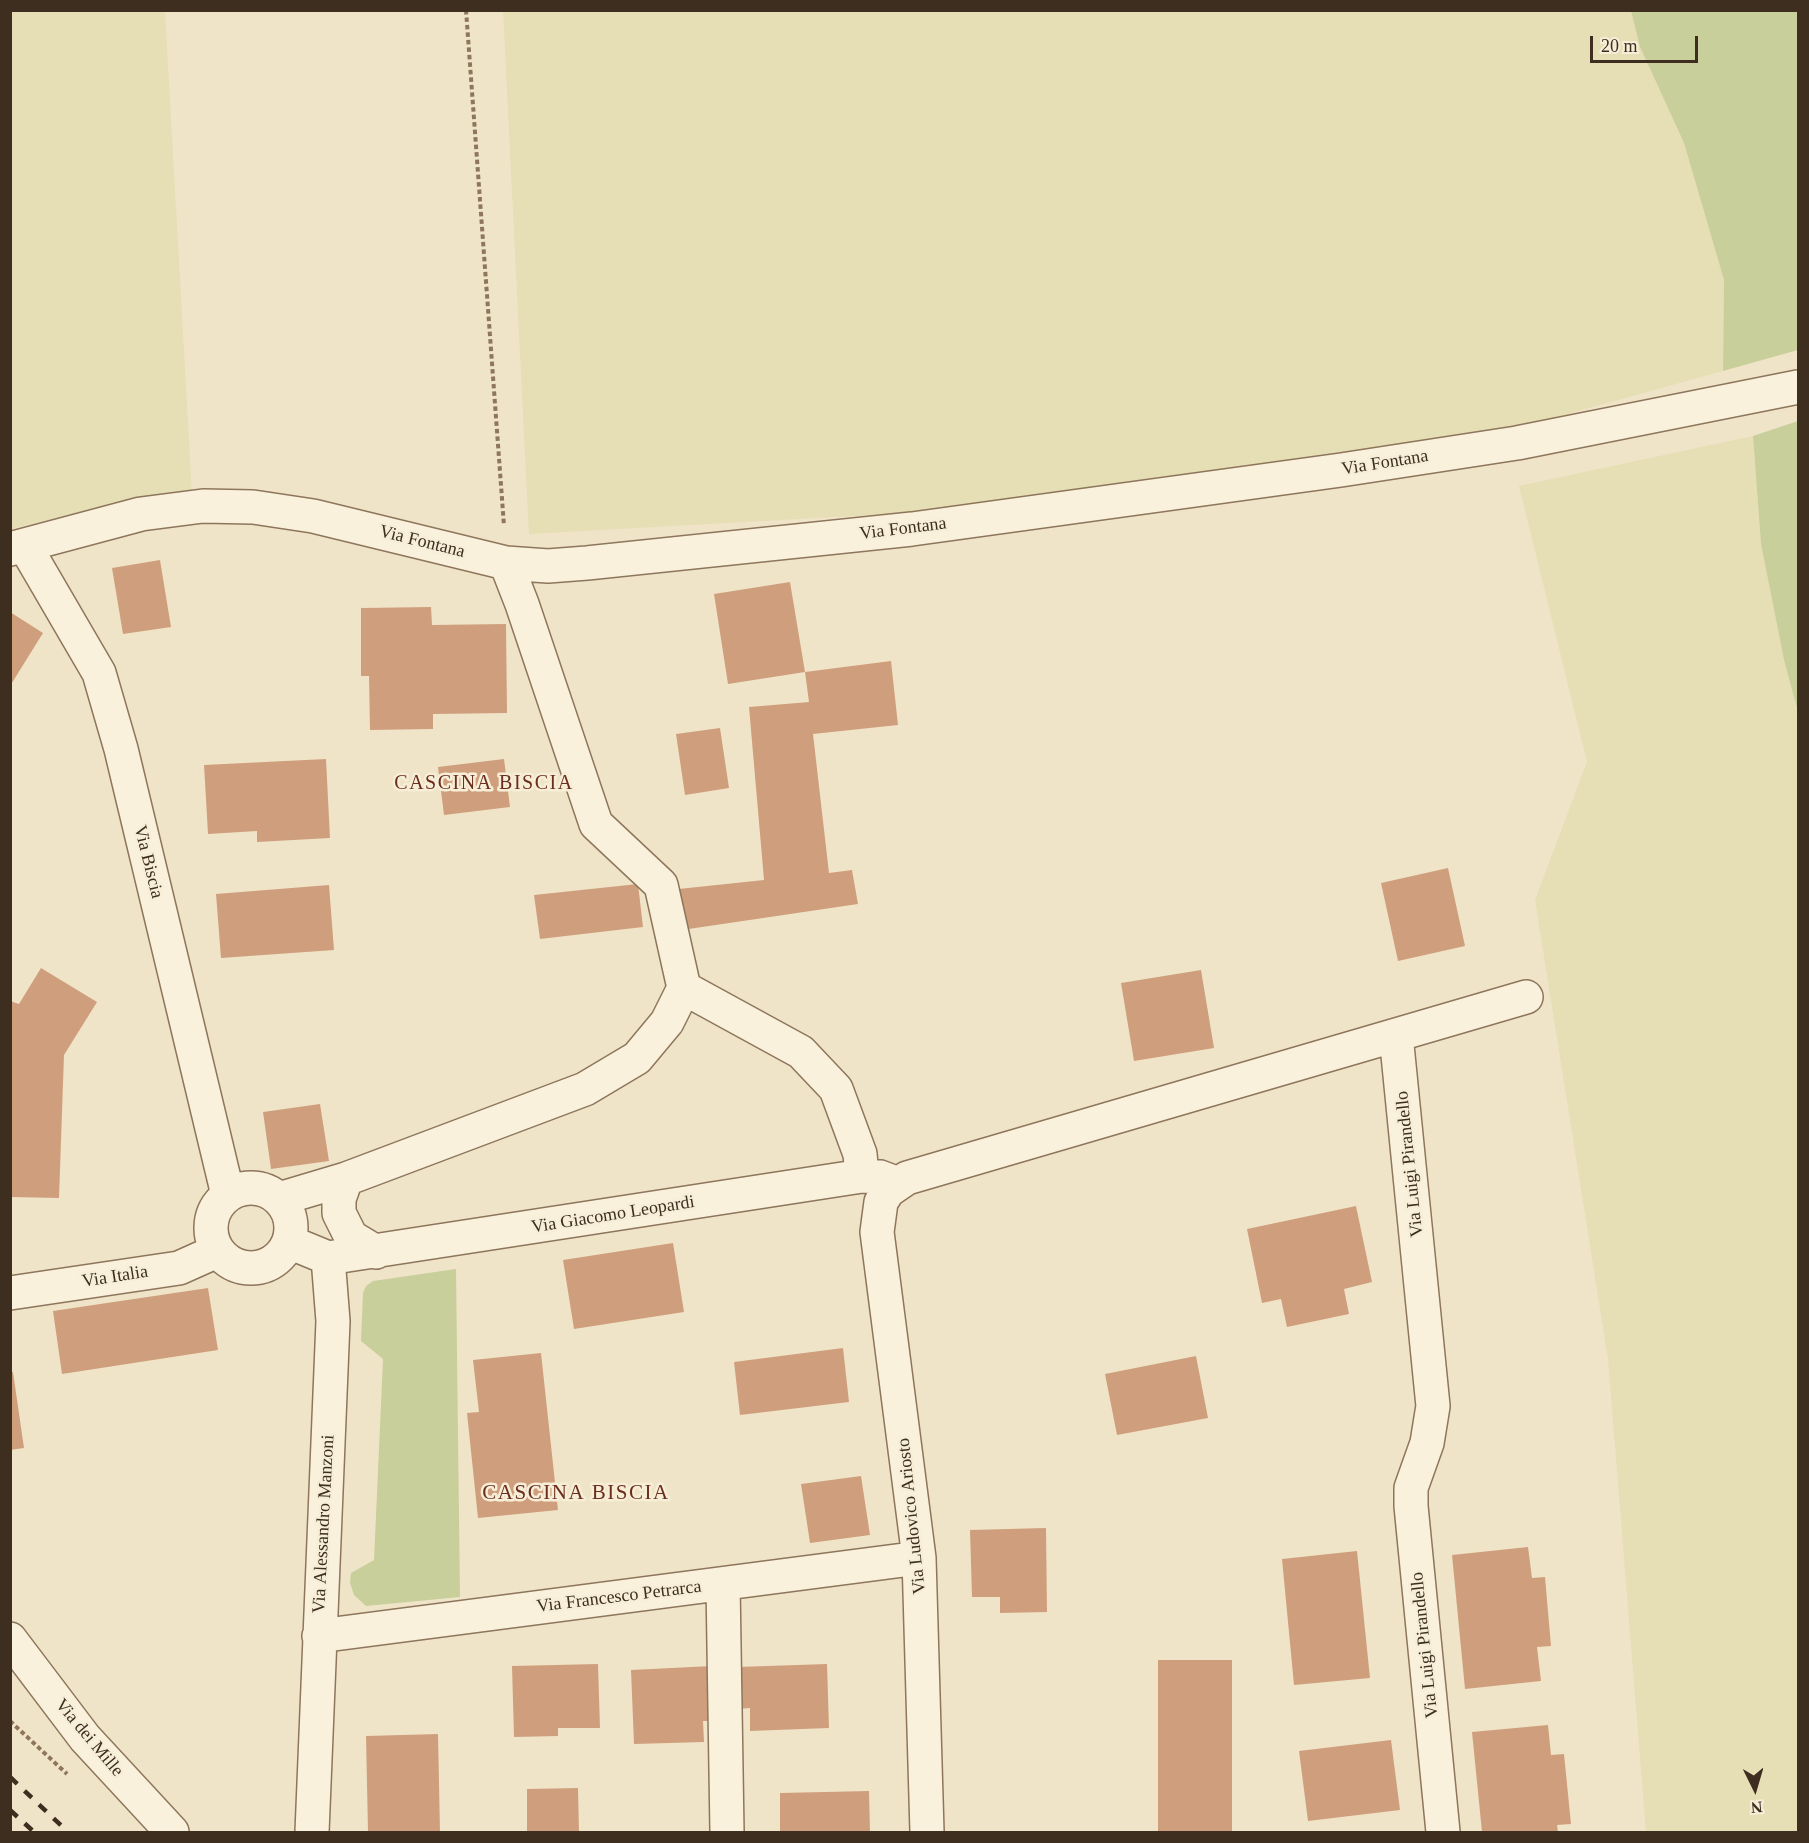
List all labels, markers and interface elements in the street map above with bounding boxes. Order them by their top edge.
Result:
scale bar [1593,24,1701,62]
text: 20 m [1601,36,1638,56]
street label: Via Fontana [1340,445,1430,481]
street label: Via Fontana [858,513,948,545]
street label: Via Fontana [377,521,467,563]
district label: CASCINA BISCIA [394,772,574,796]
street label: Via Biscia [129,823,167,901]
street label: Via Luigi Pirandello [1392,1090,1428,1238]
street label: Via Giacomo Leopardi [530,1191,696,1239]
street label: Via Italia [81,1261,149,1293]
street label: Via Alessandro Manzoni [309,1434,339,1614]
street label: Via Ludovico Ariosto [893,1437,931,1595]
district label: CASCINA BISCIA [482,1480,670,1506]
street label: Via Luigi Pirandello [1407,1571,1443,1719]
street label: Via Francesco Petrarca [535,1576,703,1618]
street label: Via dei Mille [50,1695,128,1781]
north arrow [1725,1759,1785,1819]
text: N [1750,1798,1763,1816]

